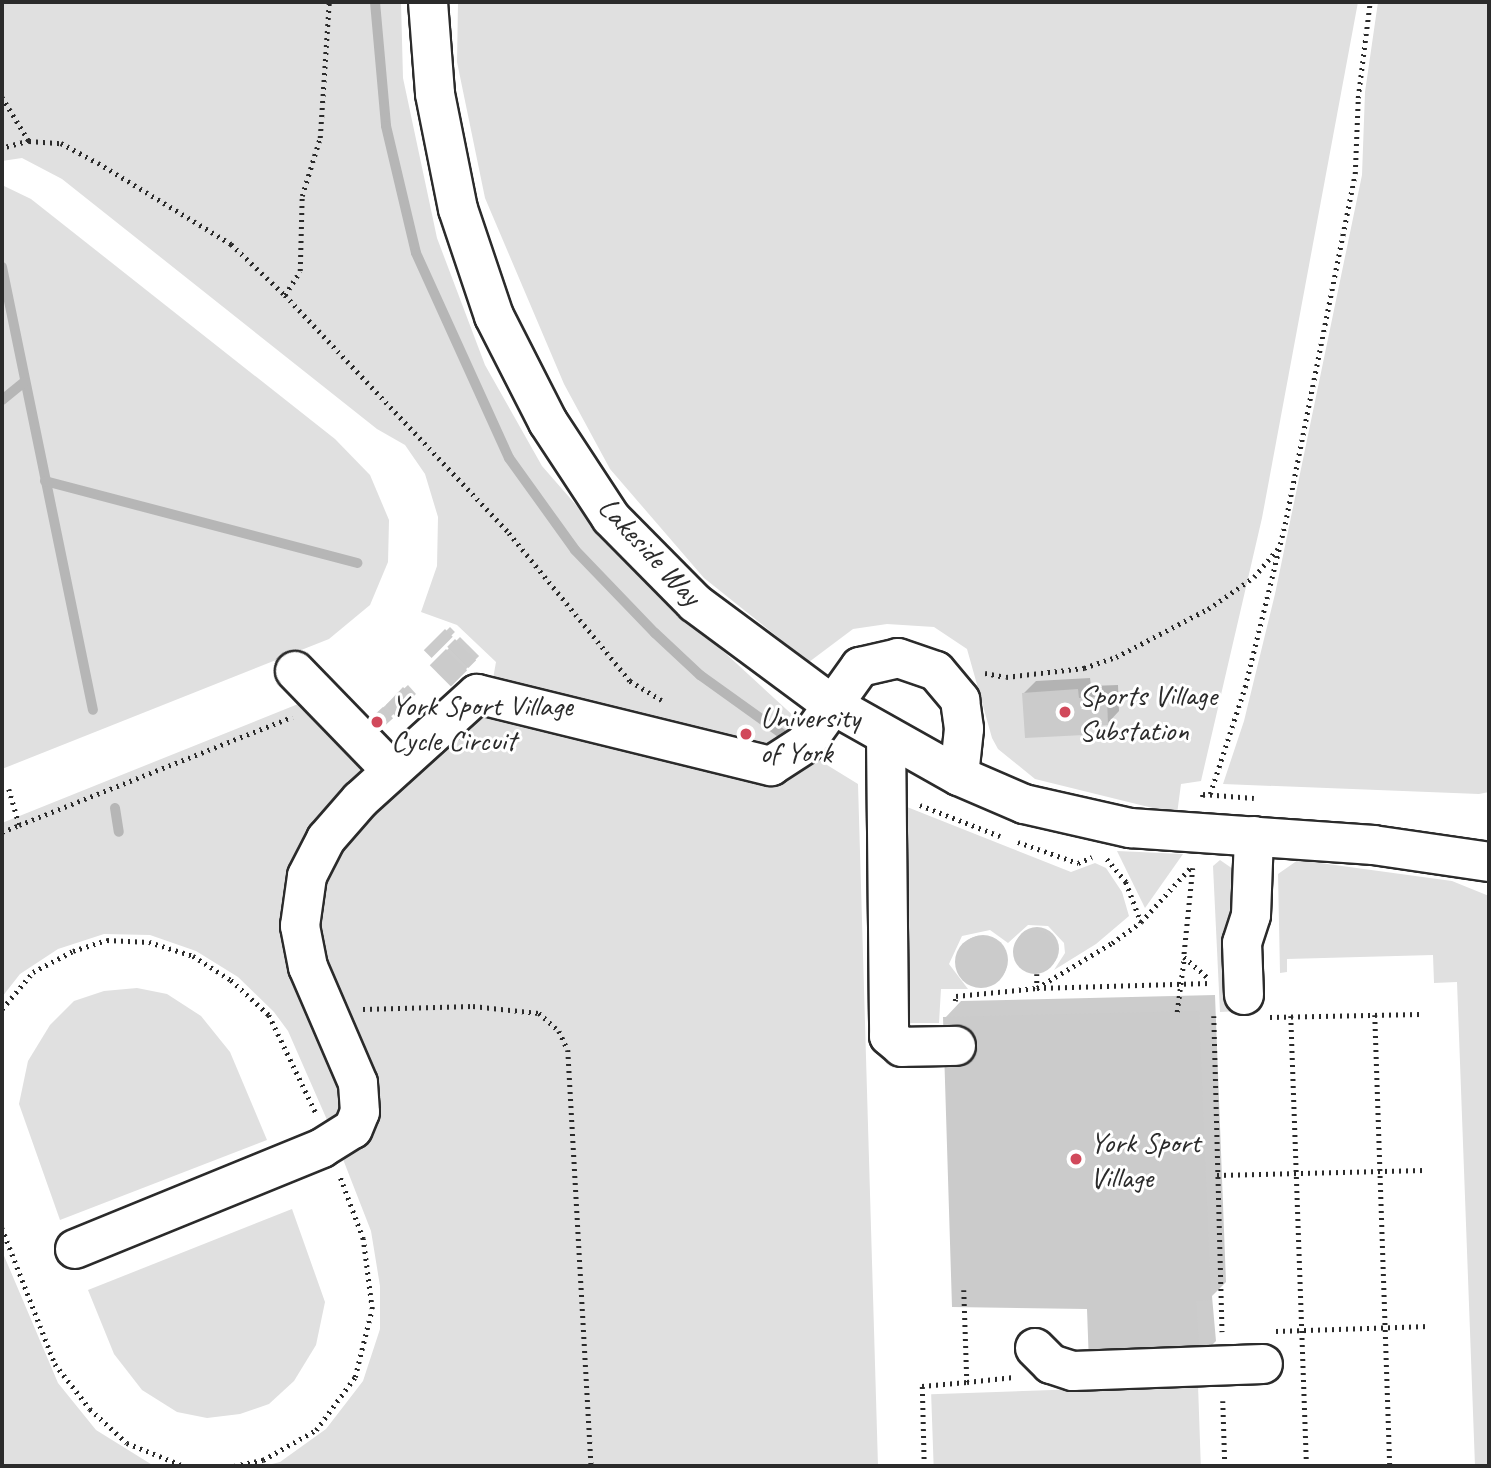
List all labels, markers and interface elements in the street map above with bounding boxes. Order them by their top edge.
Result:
street label: Lakeside Way [591,489,709,613]
place label: Sports Village Substation [1079,677,1217,748]
place label: York Sport Village Cycle Circuit [391,687,571,758]
place label: University of York [760,699,860,770]
marker: Sports Village Substation [1057,704,1073,720]
marker: York Sport Village Cycle Circuit [369,714,385,730]
marker: University of York [738,726,754,742]
place label: York Sport Village [1090,1124,1200,1194]
marker: York Sport Village [1068,1151,1084,1167]

